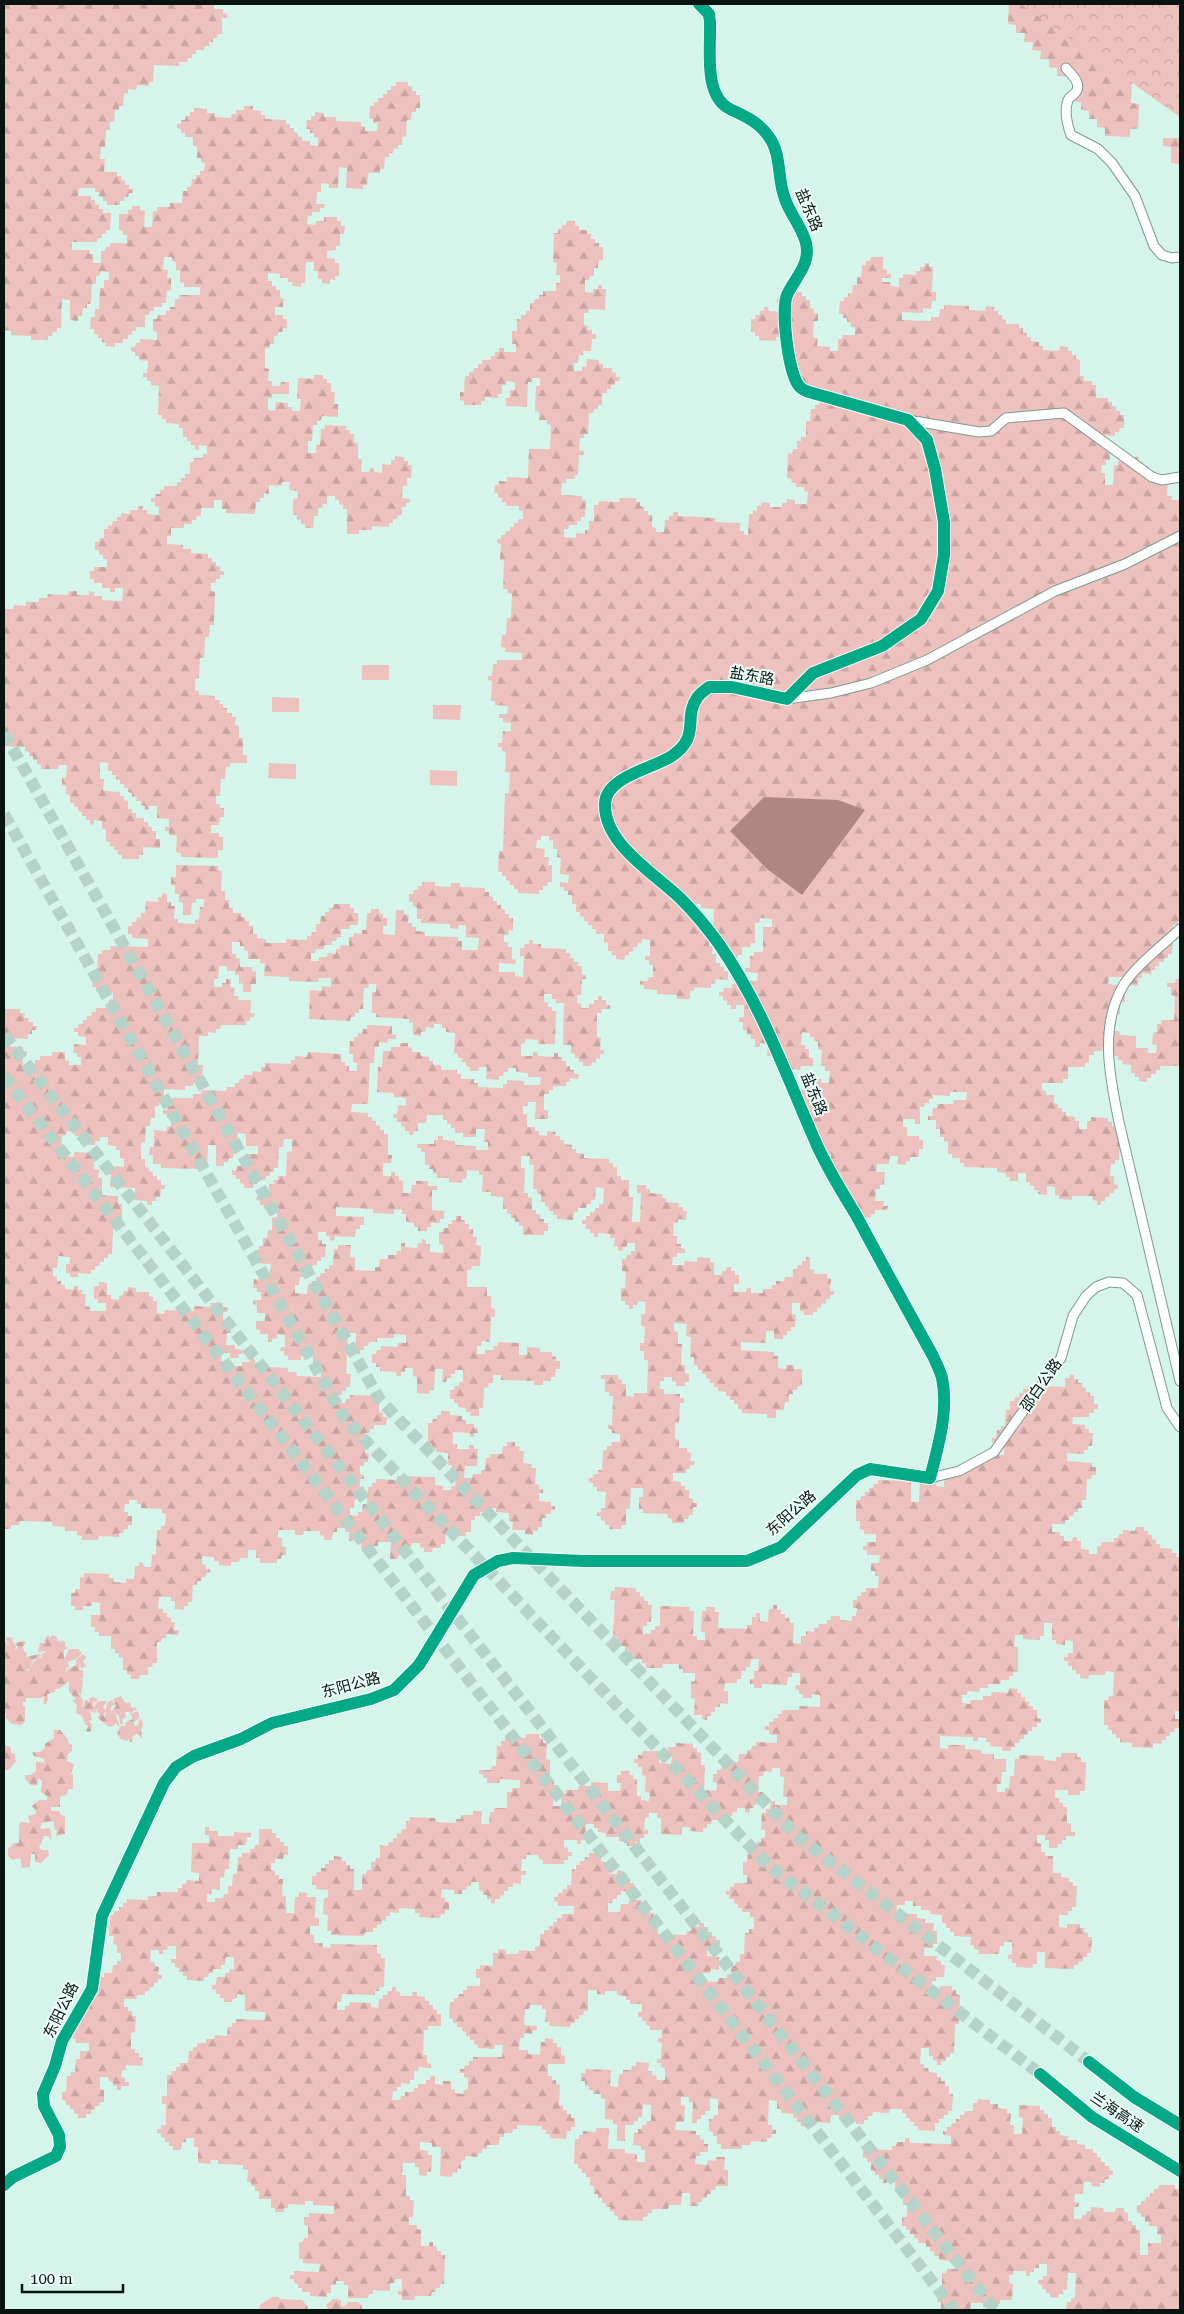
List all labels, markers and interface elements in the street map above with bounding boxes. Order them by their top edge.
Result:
street label: 盐东路 [792,186,826,234]
street label: 盐东路 [728,663,776,689]
street label: 盐东路 [797,1070,831,1118]
street label: 邵白公路 [1016,1355,1066,1415]
street label: 东阳公路 [762,1487,820,1539]
street label: 东阳公路 [320,1669,382,1701]
street label: 东阳公路 [40,1979,82,2041]
street label: 兰海高速 [1087,2088,1147,2136]
scale bar [22,2262,124,2294]
text: 100 m [30,2270,73,2288]

